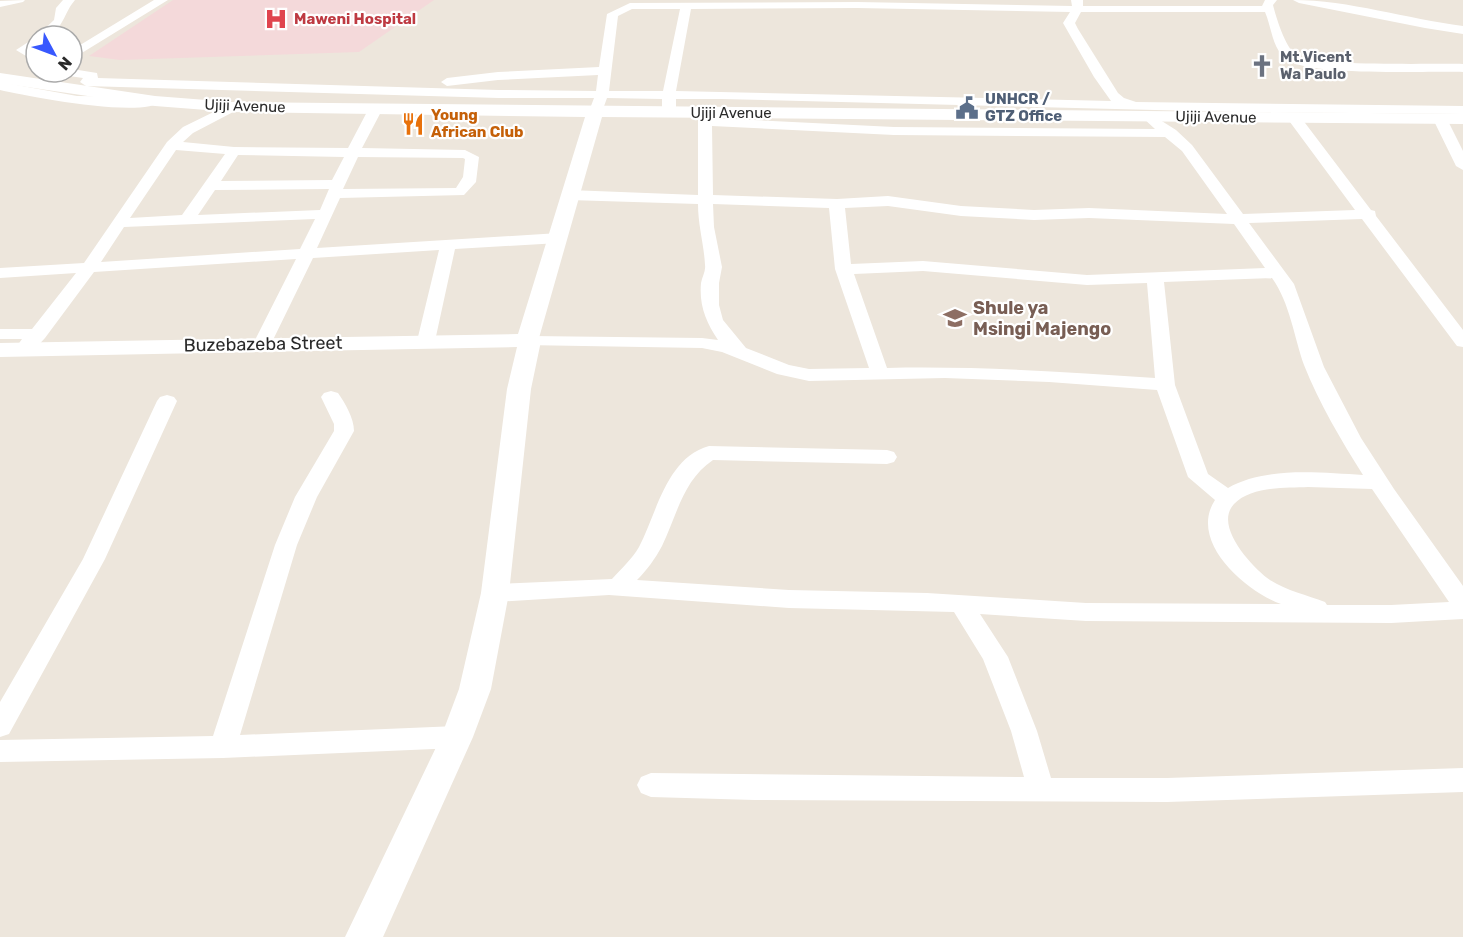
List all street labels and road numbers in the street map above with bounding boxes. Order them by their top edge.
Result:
street label: Ujiji Avenue [204,96,286,116]
street label: Ujiji Avenue [690,104,772,122]
street label: Ujiji Avenue [1175,107,1257,127]
street label: Buzebazeba Street [183,332,343,356]

